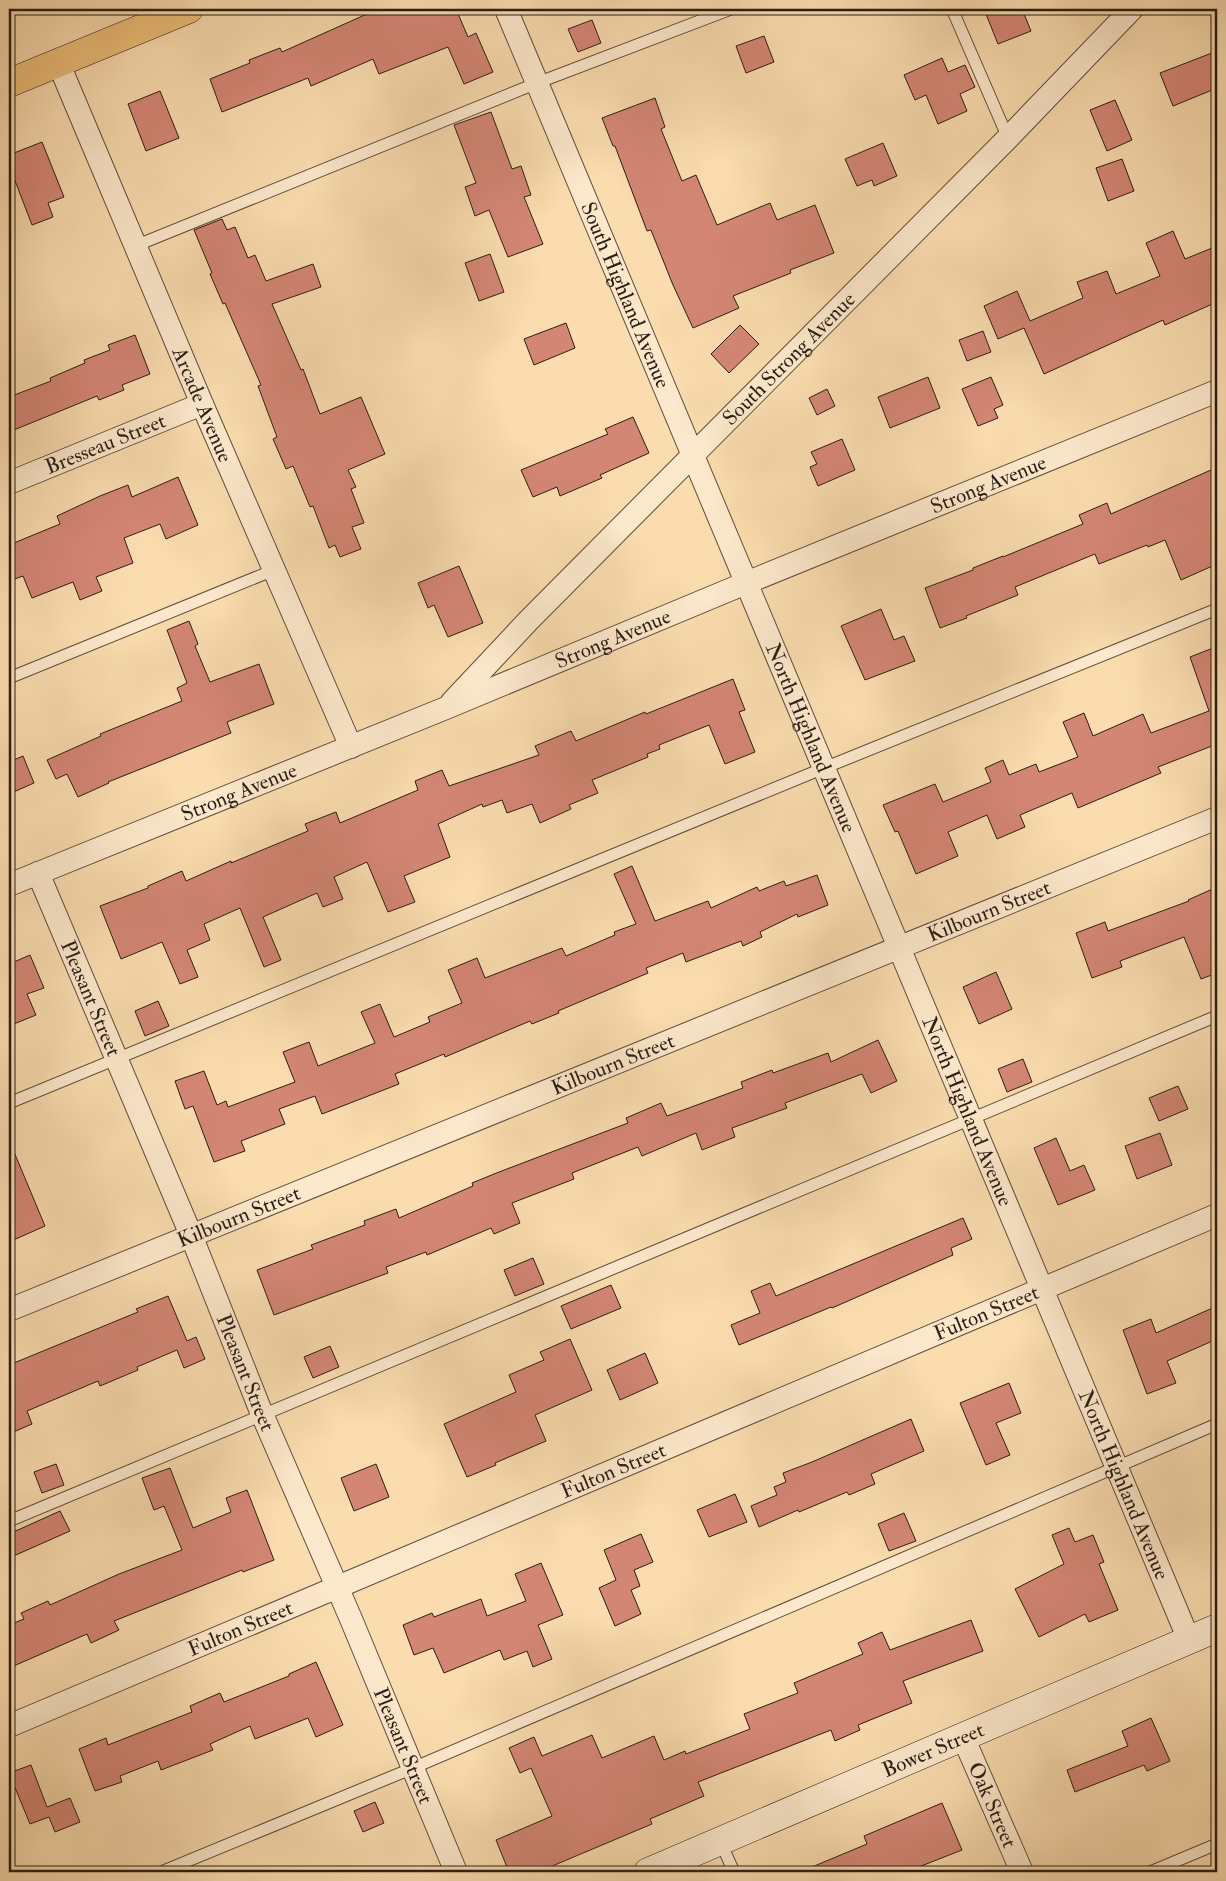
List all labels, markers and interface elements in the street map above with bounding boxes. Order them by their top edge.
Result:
street label: South Highland Avenue [574,198,676,393]
street label: South Strong Avenue [717,286,861,431]
street label: Arcade Avenue [165,342,239,467]
street label: Bresseau Street [41,407,170,481]
street label: Strong Avenue [926,449,1051,520]
street label: Strong Avenue [551,603,675,675]
street label: North Highland Avenue [759,639,862,837]
street label: Strong Avenue [177,757,301,828]
street label: Kilbourn Street [923,874,1055,949]
street label: Pleasant Street [54,936,127,1061]
street label: North Highland Avenue [915,1013,1019,1211]
street label: Kilbourn Street [547,1027,679,1102]
street label: Kilbourn Street [173,1180,305,1254]
street label: Fulton Street [930,1279,1043,1347]
street label: Pleasant Street [210,1310,281,1435]
street label: North Highland Avenue [1072,1386,1175,1584]
street label: Fulton Street [557,1437,670,1505]
street label: Fulton Street [184,1594,297,1663]
street label: Pleasant Street [367,1683,439,1808]
street label: Bower Street [878,1716,988,1784]
street label: Oak Street [962,1758,1023,1852]

